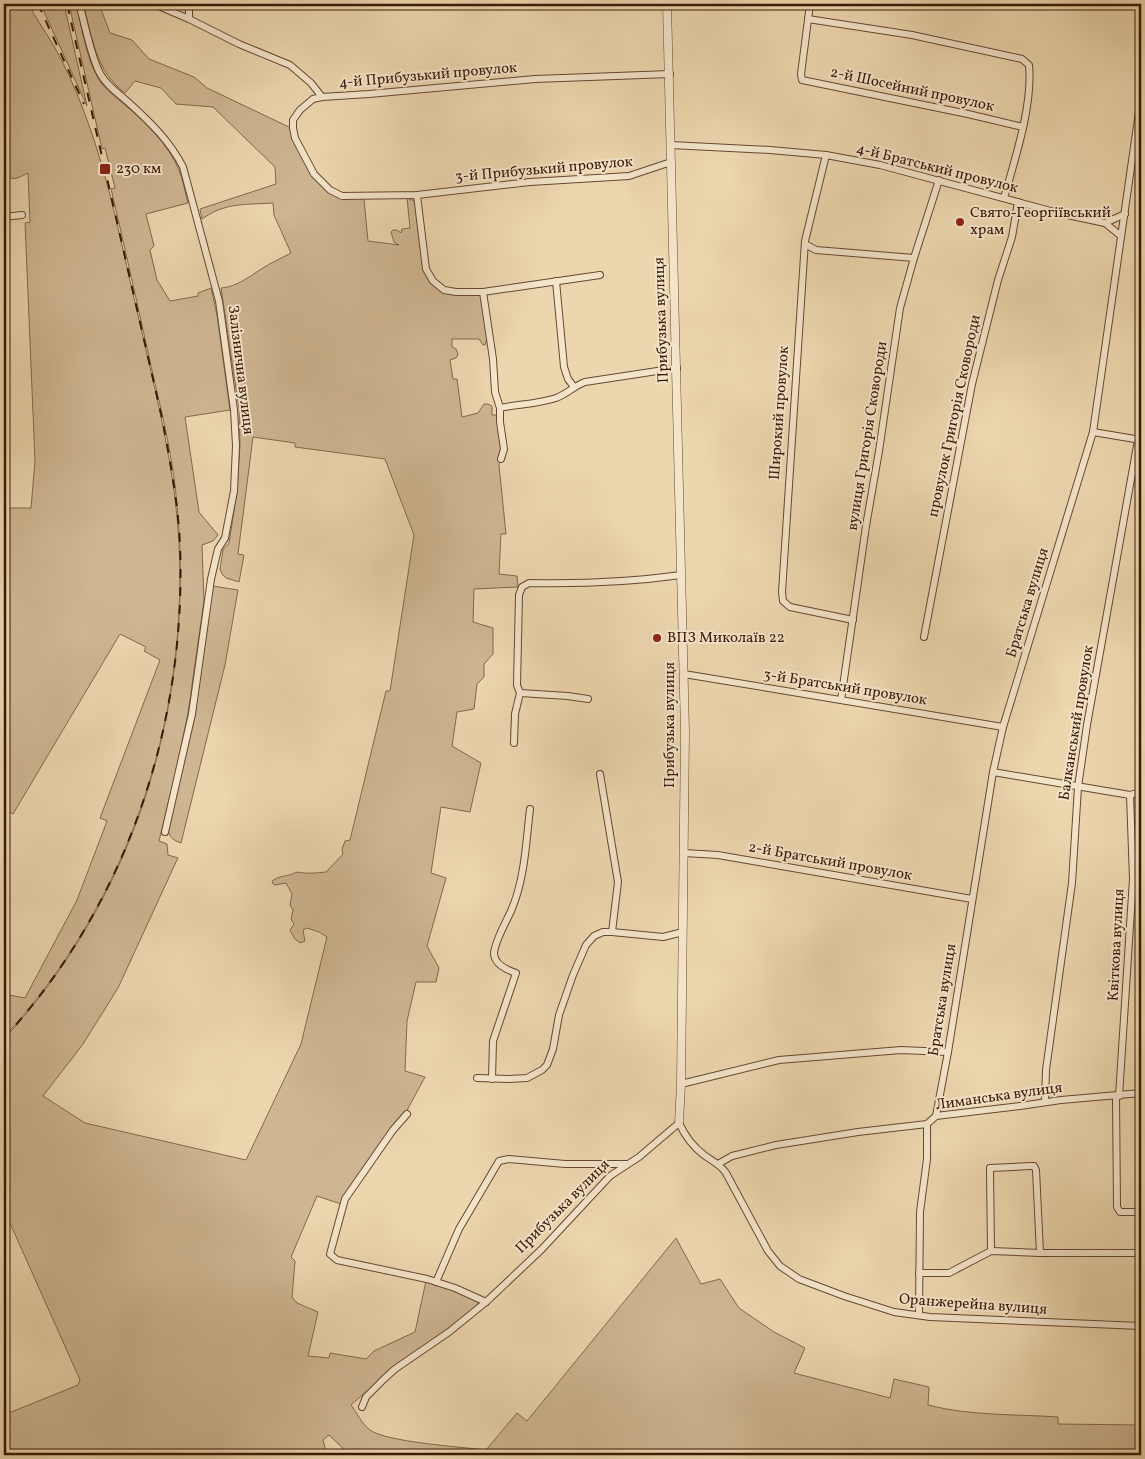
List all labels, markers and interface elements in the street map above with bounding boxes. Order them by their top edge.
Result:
street label: 4-й Прибузький провулок [338,58,518,94]
street label: 2-й Шосейний провулок [828,62,996,118]
street label: 4-й Братський провулок [854,139,1020,199]
street label: 3-й Прибузький провулок [454,152,634,188]
place label: 230 км [116,159,161,180]
marker: 230 км [98,162,112,176]
place label: Свято-Георгіївський храм [970,203,1111,241]
marker: Свято-Георгіївський храм [954,216,966,228]
street label: Прибузька вулиця [649,256,675,383]
street label: Залізнична вулиця [222,304,258,436]
street label: провулок Григорія Сковороди [923,313,987,519]
street label: вулиця Григорія Сковороди [843,340,893,532]
street label: Широкий провулок [765,345,795,481]
street label: Братська вулиця [1001,545,1055,660]
place label: ВПЗ Миколаїв 22 [667,628,785,649]
marker: ВПЗ Миколаїв 22 [651,632,663,644]
street label: Балканський провулок [1054,644,1100,802]
street label: Прибузька вулиця [660,662,681,788]
street label: 3-й Братський провулок [762,665,928,711]
street label: 2-й Братський провулок [746,837,914,887]
street label: Квіткова вулиця [1104,888,1130,1002]
street label: Братська вулиця [924,942,962,1058]
street label: Лиманська вулиця [934,1078,1064,1116]
street label: Прибузька вулиця [511,1155,615,1259]
street label: Оранжерейна вулиця [898,1289,1048,1321]

